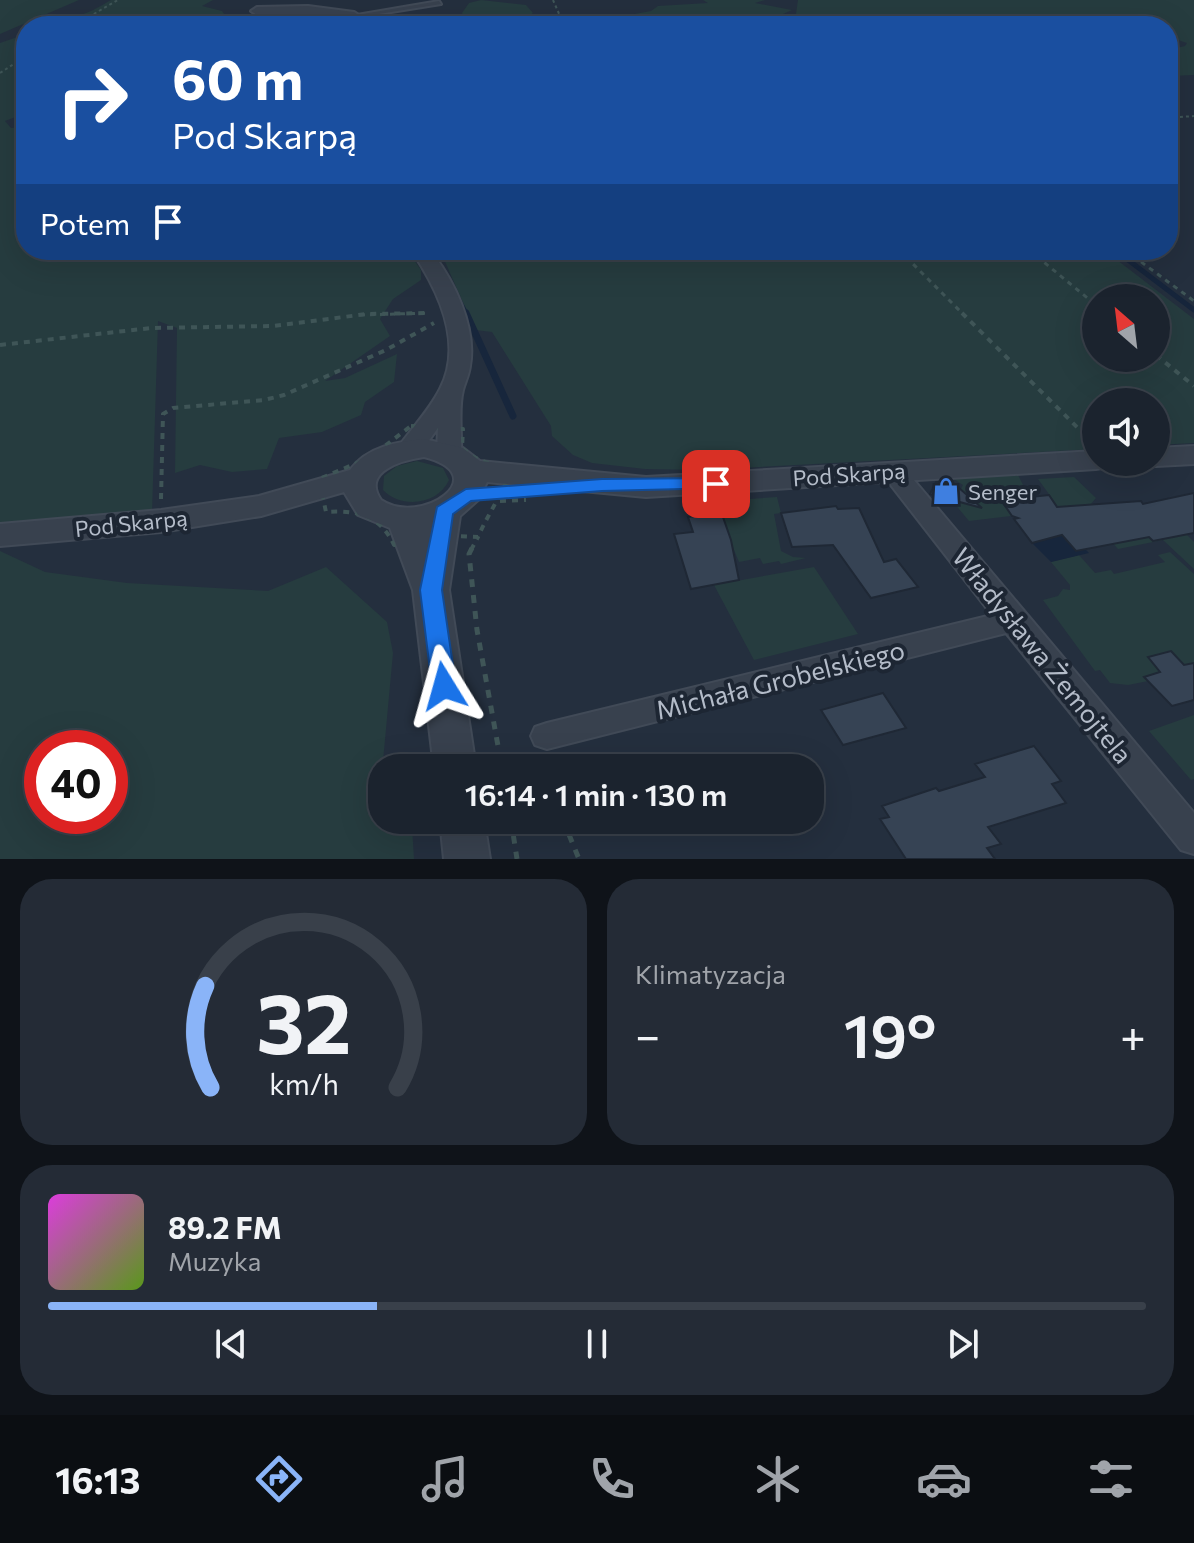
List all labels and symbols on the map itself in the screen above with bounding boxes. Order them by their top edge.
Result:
north arrow [1082,284,1170,372]
pin [682,450,750,518]
street label: Pod Skarpą [792,457,906,491]
shop icon: Senger [931,476,961,506]
place label: Senger [968,478,1037,505]
street label: Pod Skarpą [73,504,189,542]
street label: Władysława Żemojtela [947,541,1139,769]
street label: Michała Grobelskiego [652,633,908,725]
position arrow [402,644,486,728]
speed limit sign: 40 [24,730,128,834]

